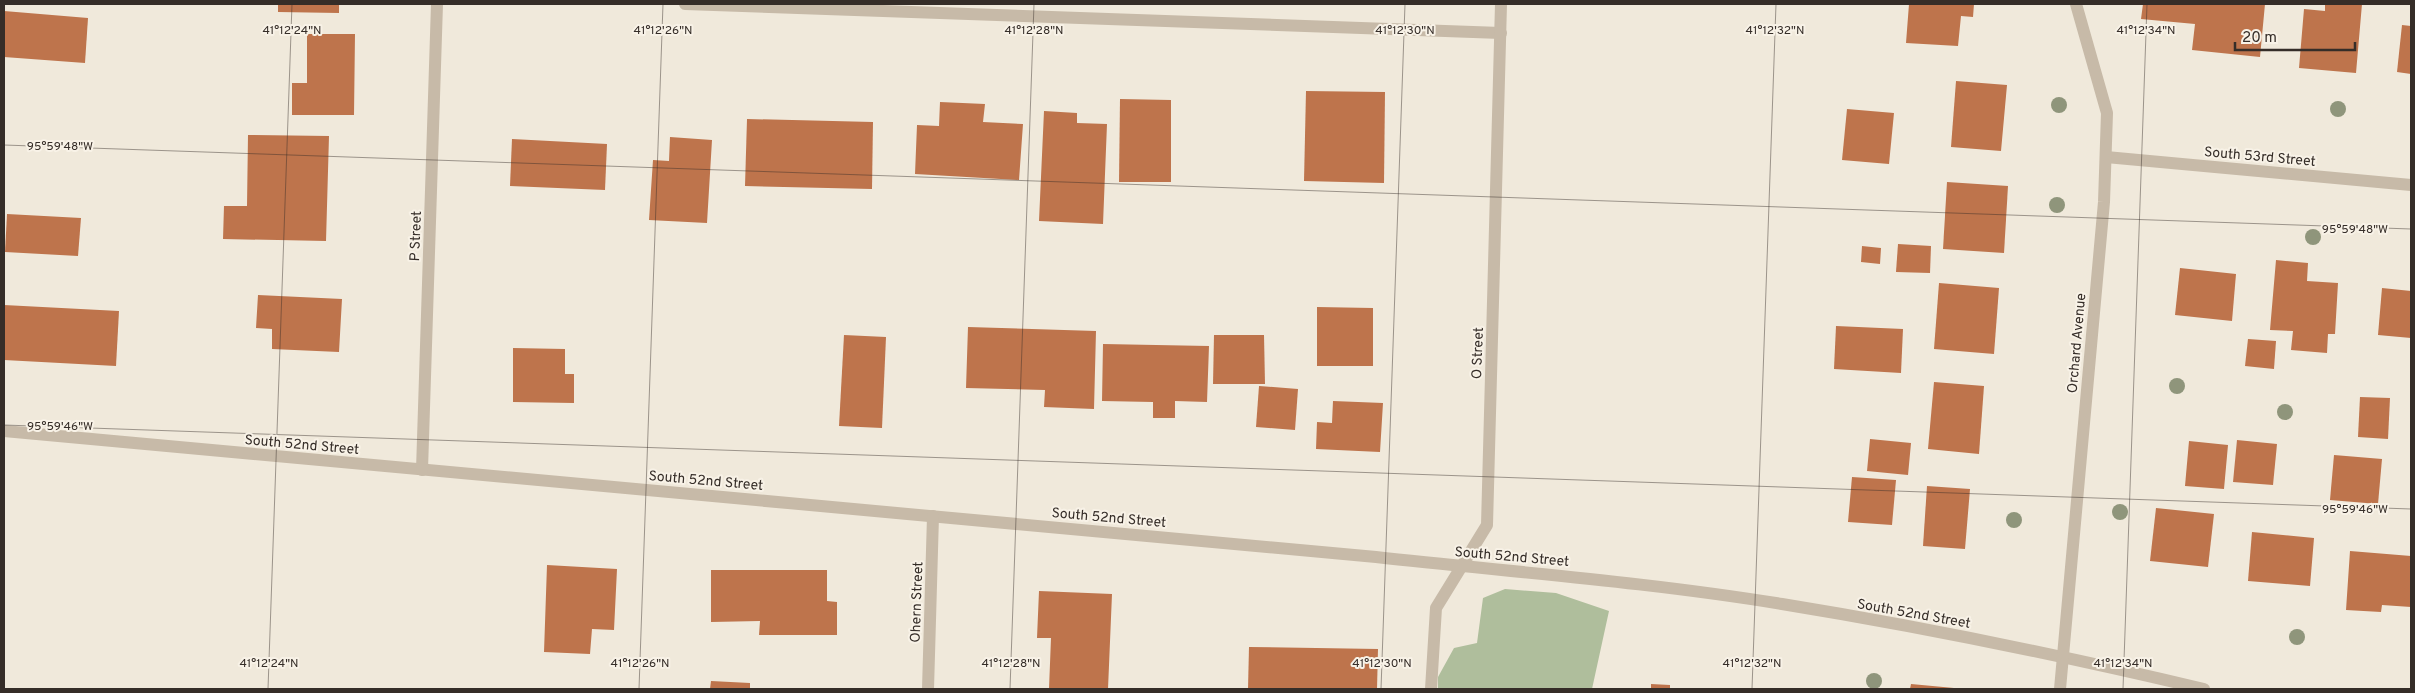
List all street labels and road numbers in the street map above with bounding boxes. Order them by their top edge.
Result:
street label: South 53rd Street [2203,144,2316,171]
street label: P Street [407,210,426,262]
street label: Orchard Avenue [2065,292,2090,394]
street label: O Street [1469,327,1488,379]
street label: South 52nd Street [244,432,360,459]
street label: South 52nd Street [648,468,764,495]
street label: South 52nd Street [1051,505,1167,532]
street label: South 52nd Street [1454,544,1570,571]
street label: Ohern Street [908,561,927,643]
street label: South 52nd Street [1856,596,1972,633]

